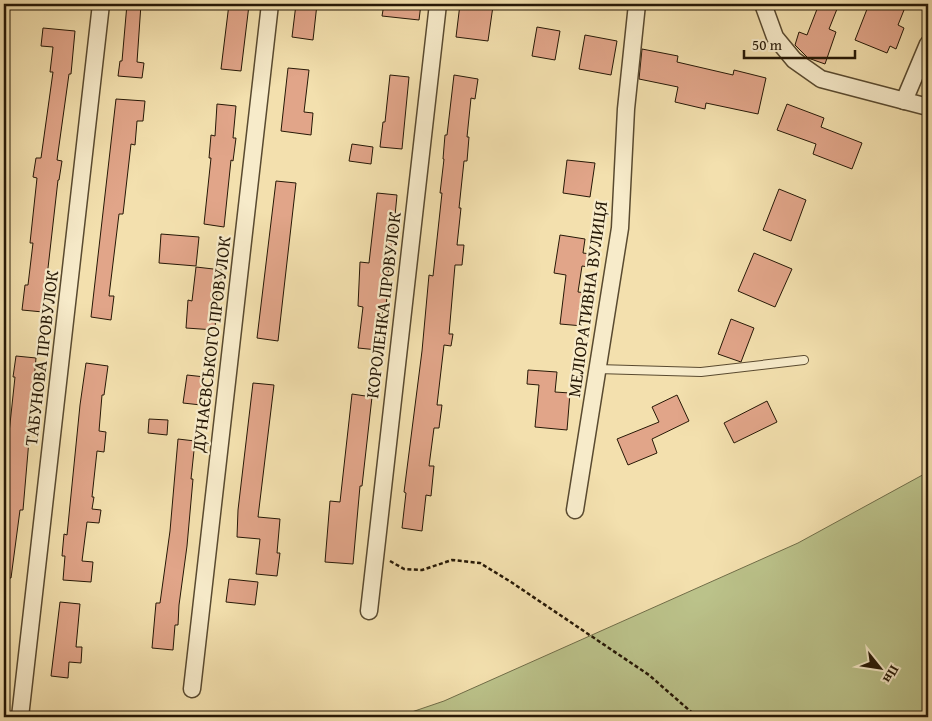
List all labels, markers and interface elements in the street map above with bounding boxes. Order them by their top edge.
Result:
scale bar [744,28,856,60]
text: 50 m [752,34,783,55]
street label: МЕЛІОРАТИВНА ВУЛИЦЯ [560,199,614,399]
street label: КОРОЛЕНКА ПРОВУЛОК [358,210,408,400]
street label: ДУНАЄВСЬКОГО ПРОВУЛОК [184,234,238,455]
street label: ТАБУНОВА ПРОВУЛОК [17,269,65,447]
north arrow [854,644,904,694]
text: Пн [878,662,904,688]

